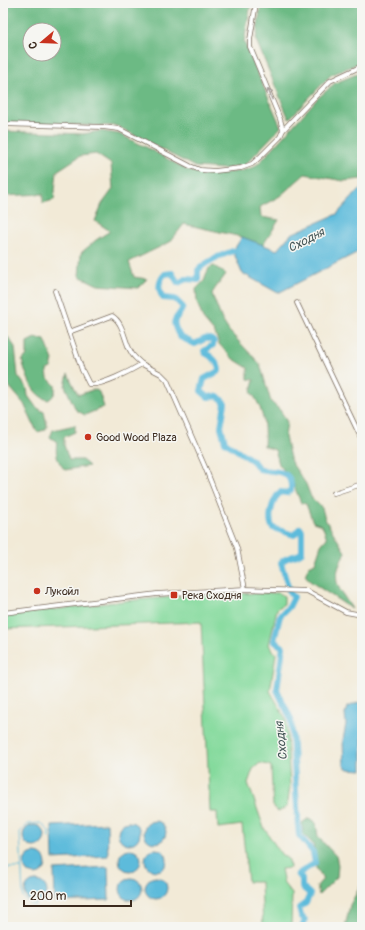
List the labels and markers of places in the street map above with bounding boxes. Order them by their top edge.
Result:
place label: Good Wood Plaza [96,431,177,444]
marker: Good Wood Plaza [83,432,93,442]
place label: Лукойл [44,585,79,598]
marker: Лукойл [32,586,42,596]
place label: Река Сходня [182,589,242,602]
marker: Река Сходня [169,590,179,600]

